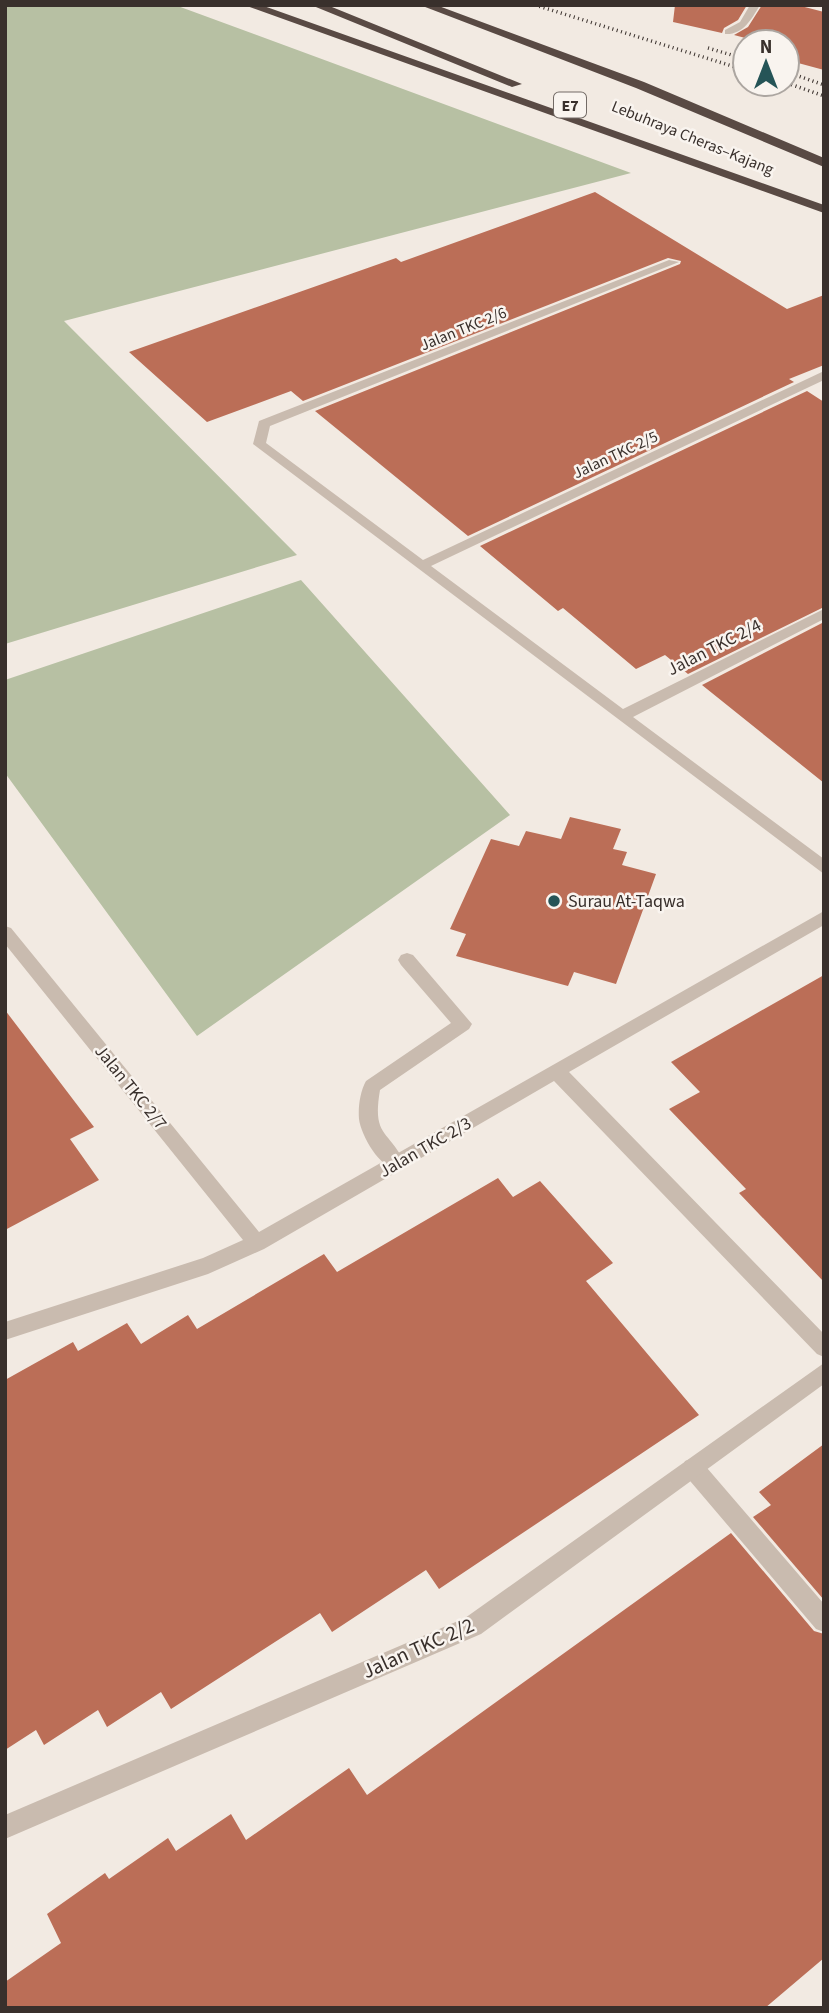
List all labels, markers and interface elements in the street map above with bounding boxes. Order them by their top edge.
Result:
north arrow [731,28,801,98]
text: N [760,34,772,61]
road number: E7 [554,92,586,118]
street label: Lebuhraya Cheras–Kajang [608,95,777,181]
street label: Jalan TKC 2/6 [417,302,510,356]
street label: Jalan TKC 2/5 [569,426,661,484]
street label: Jalan TKC 2/4 [663,613,766,682]
place label: Surau At-Taqwa [568,889,685,914]
marker: Surau At-Taqwa [546,893,562,909]
street label: Jalan TKC 2/7 [89,1040,173,1135]
street label: Jalan TKC 2/3 [375,1111,476,1184]
street label: Jalan TKC 2/2 [357,1610,479,1686]

